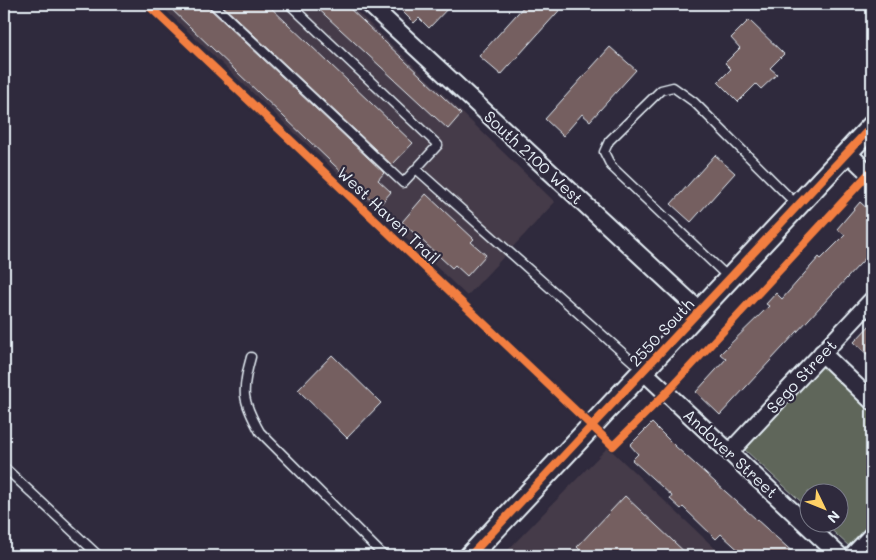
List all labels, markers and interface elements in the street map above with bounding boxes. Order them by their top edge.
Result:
street label: South 2100 West [480,106,588,208]
street label: West Haven Trail [333,162,445,268]
street label: 2550 South [624,293,698,371]
street label: Sego Street [761,335,841,417]
street label: Andover Street [679,404,783,502]
north arrow [798,482,848,532]
text: N [823,507,844,528]

